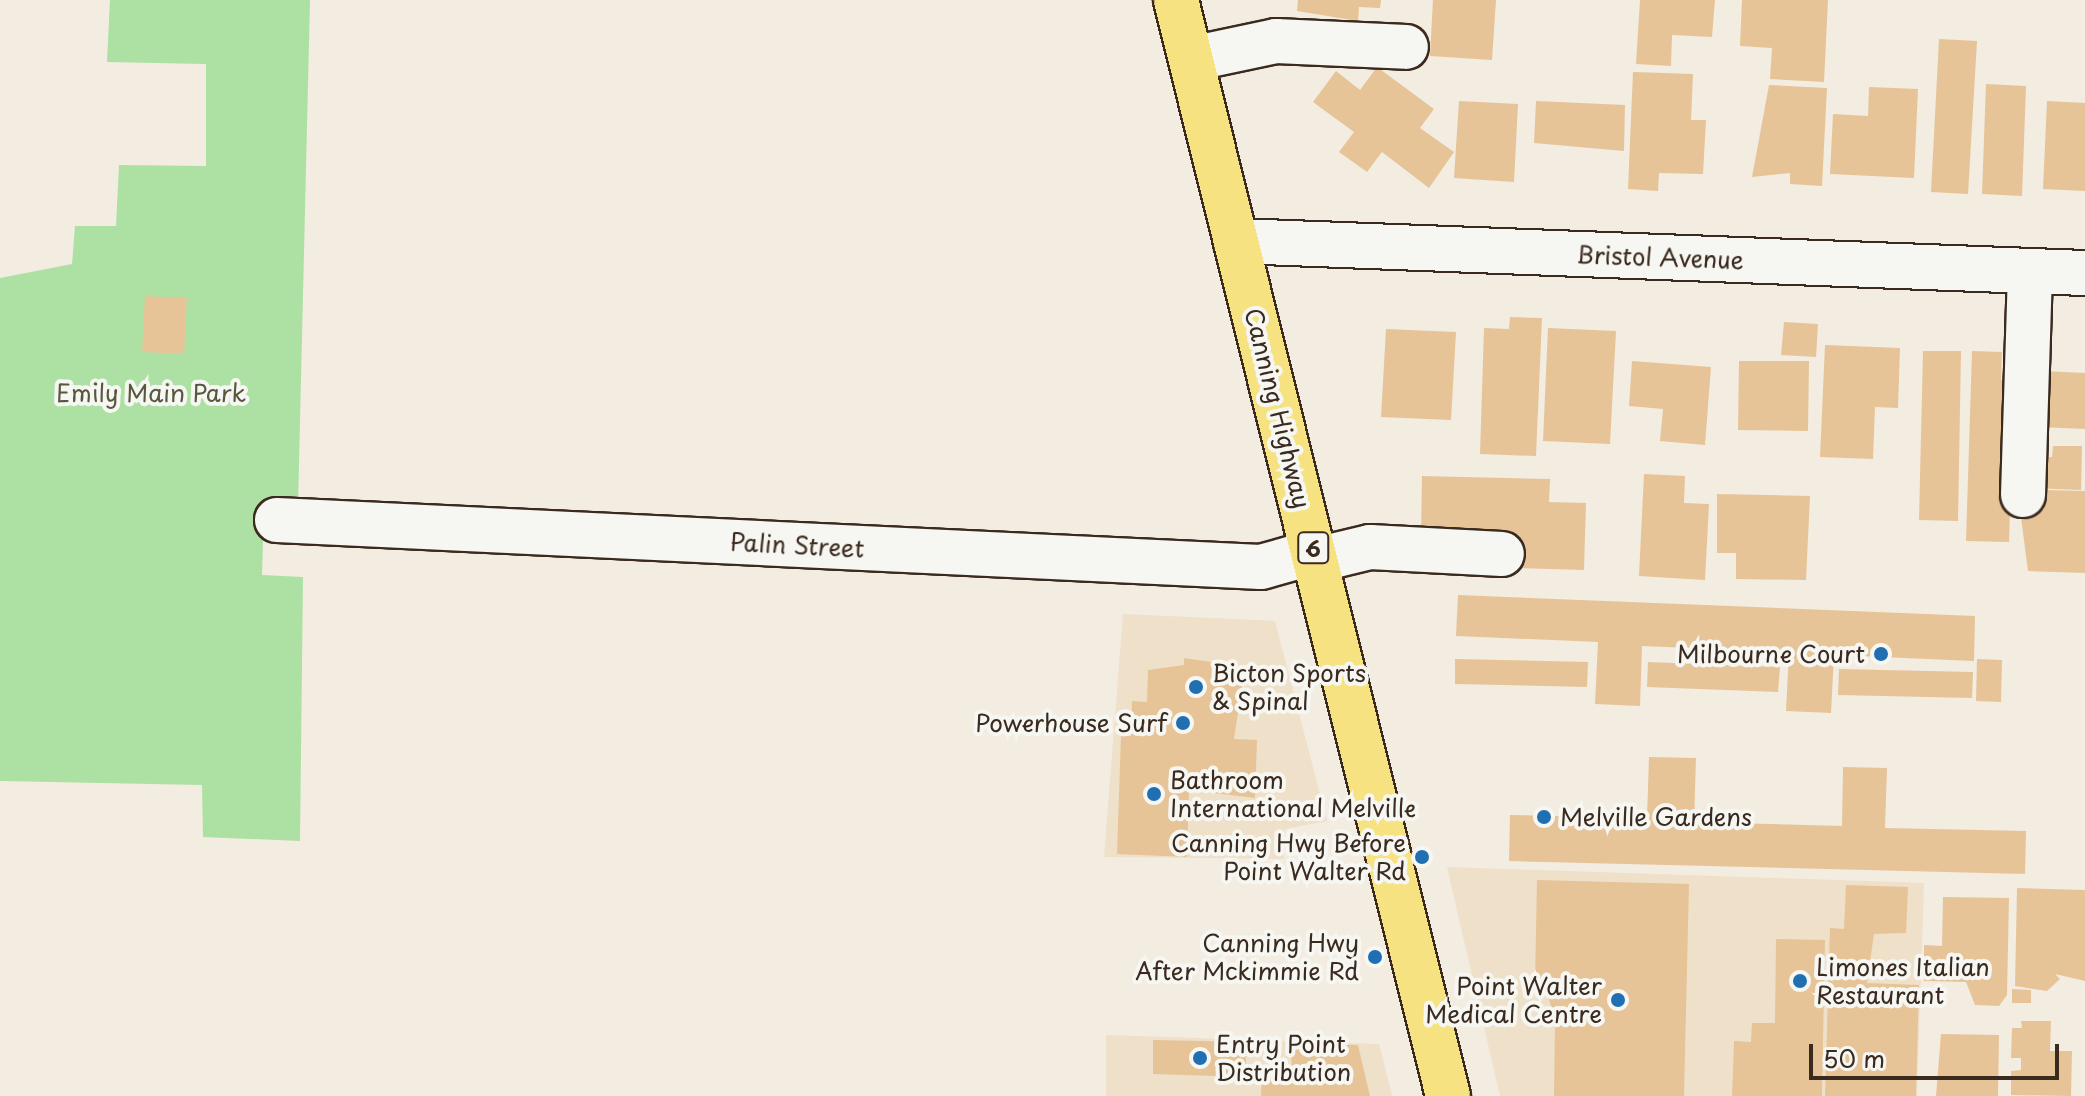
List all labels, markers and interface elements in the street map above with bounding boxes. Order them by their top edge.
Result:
street label: Bristol Avenue [1576,240,1744,274]
street label: Canning Highway [1239,305,1317,511]
park label: Emily Main Park [56,379,246,407]
street label: Palin Street [728,527,866,563]
road number: 6 [1297,530,1329,566]
place label: Milbourne Court [1675,640,1865,668]
marker: Milbourne Court [1872,645,1890,663]
place label: Bicton Sports & Spinal [1212,659,1366,715]
marker: Bicton Sports & Spinal [1187,678,1205,696]
place label: Powerhouse Surf [975,709,1167,737]
marker: Powerhouse Surf [1174,714,1192,732]
place label: Bathroom International Melville [1170,766,1418,822]
marker: Bathroom International Melville [1145,785,1163,803]
place label: Melville Gardens [1560,803,1751,831]
marker: Melville Gardens [1535,808,1553,826]
place label: Canning Hwy Before Point Walter Rd [1168,829,1406,885]
marker: Canning Hwy Before Point Walter Rd [1413,848,1431,866]
place label: Canning Hwy After Mckimmie Rd [1134,929,1359,985]
marker: Canning Hwy After Mckimmie Rd [1366,948,1384,966]
place label: Limones Italian Restaurant [1816,953,1990,1009]
place label: Point Walter Medical Centre [1425,972,1602,1028]
marker: Limones Italian Restaurant [1791,972,1809,990]
marker: Point Walter Medical Centre [1609,991,1627,1009]
scale bar [1813,1028,2063,1078]
place label: Entry Point Distribution [1216,1030,1351,1086]
text: 50 m [1823,1040,1885,1076]
marker: Entry Point Distribution [1191,1049,1209,1067]

